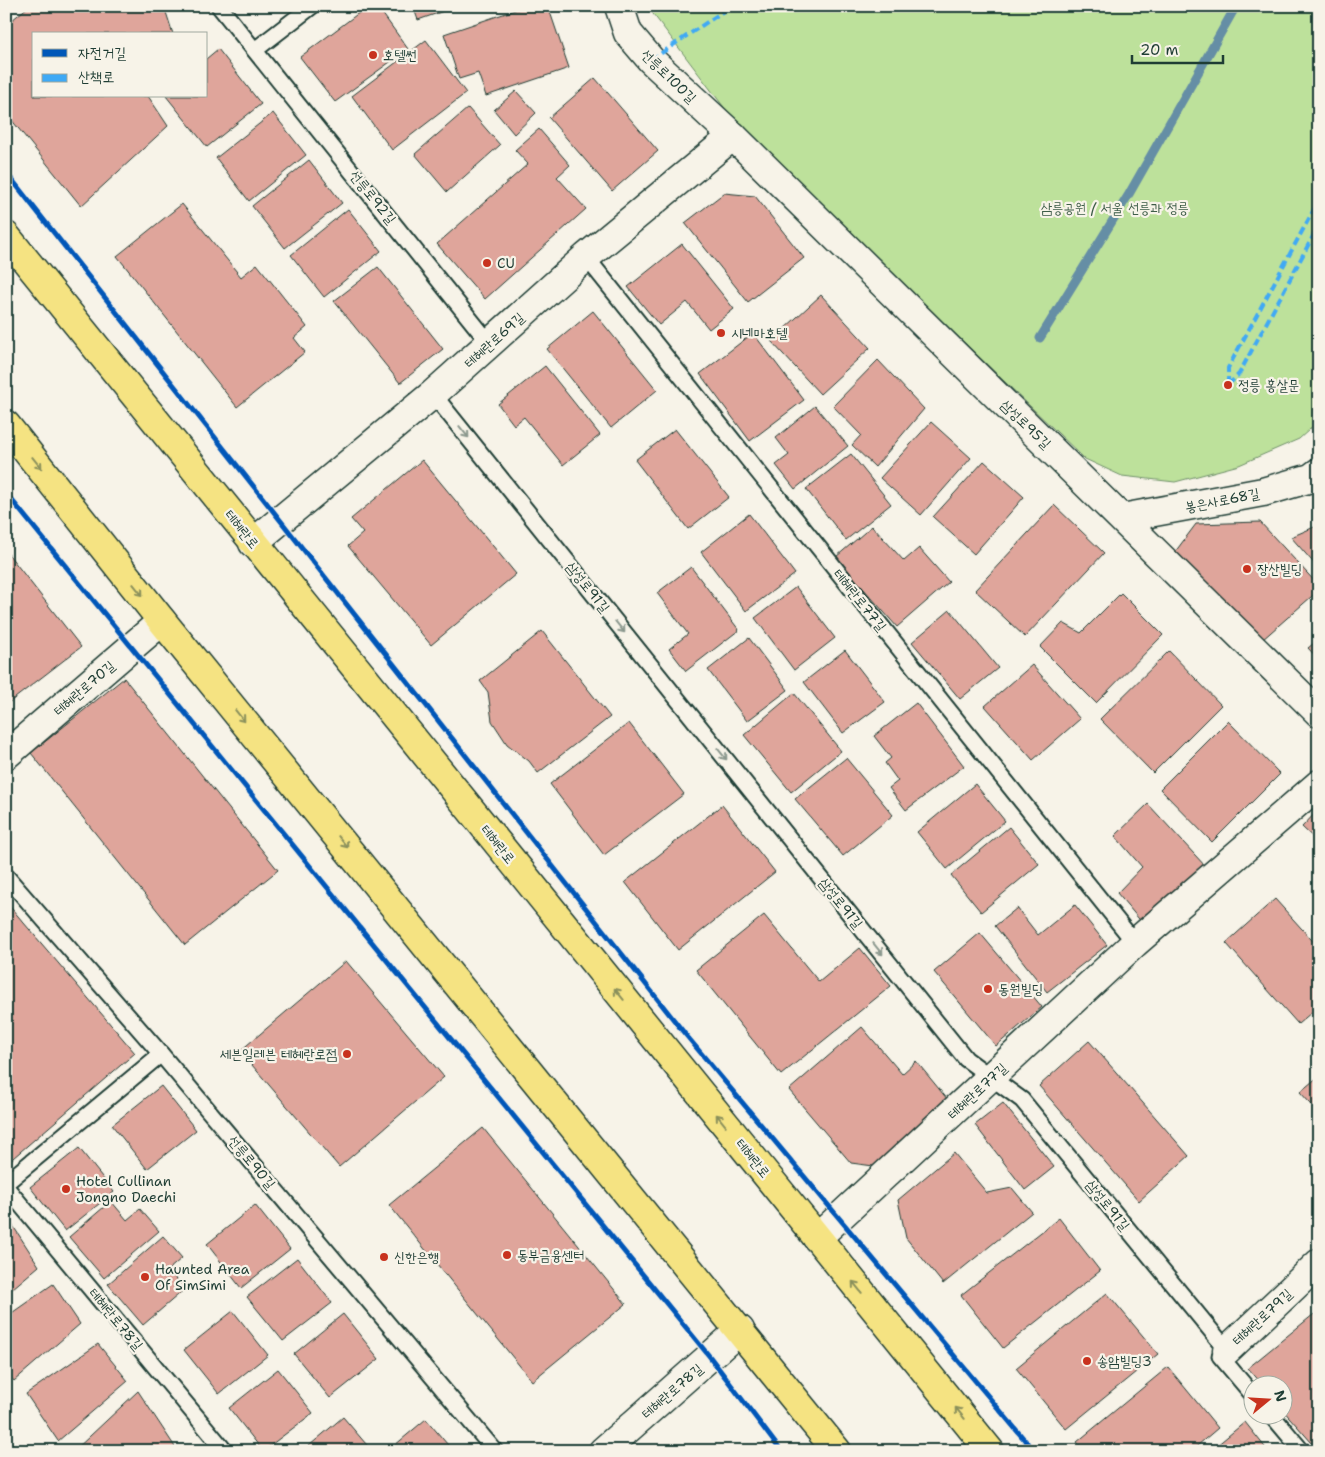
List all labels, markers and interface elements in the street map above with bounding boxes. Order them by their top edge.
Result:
legend [32,32,208,98]
scale bar [1132,32,1224,64]
text: 20 m [1140,40,1179,60]
text: 자전거길 [78,43,126,63]
street label: 선릉로100길 [638,45,701,107]
place label: 호텔썬 [383,46,417,64]
marker: 호텔썬 [367,49,379,61]
text: 산책로 [78,67,114,87]
street label: 선릉로92길 [346,166,401,228]
park label: 삼릉공원 / 서울 선릉과 정릉 [1041,199,1189,217]
place label: CU [497,254,515,272]
marker: CU [481,257,493,269]
street label: 테헤란로69길 [460,308,528,372]
place label: 시네마호텔 [731,324,788,342]
marker: 시네마호텔 [715,327,727,339]
place label: 정릉 홍살문 [1238,376,1299,394]
marker: 정릉 홍살문 [1222,379,1234,391]
street label: 삼성로95길 [997,396,1056,453]
one-way arrow [458,425,469,438]
one-way arrow [31,456,42,469]
street label: 봉은사로68길 [1183,484,1261,516]
street label: 테헤란로 [221,506,263,552]
street label: 삼성로91길 [562,558,614,617]
place label: 장산빌딩 [1257,560,1302,578]
marker: 장산빌딩 [1241,563,1253,575]
street label: 테헤란로77길 [829,565,891,635]
one-way arrow [132,583,143,596]
one-way arrow [615,620,626,633]
street label: 테헤란로70길 [50,656,119,720]
one-way arrow [235,709,246,722]
one-way arrow [717,747,727,761]
street label: 테헤란로 [477,821,519,867]
one-way arrow [337,835,348,848]
street label: 삼성로91길 [815,874,867,933]
one-way arrow [873,942,884,955]
place label: 동원빌딩 [998,980,1043,998]
marker: 동원빌딩 [982,983,994,995]
one-way arrow [614,988,625,1001]
place label: 세븐일레븐 테헤란로점 [220,1045,337,1063]
marker: 세븐일레븐 테헤란로점 [341,1048,353,1060]
street label: 테헤란로77길 [943,1058,1011,1123]
one-way arrow [716,1114,727,1127]
street label: 선릉로90길 [224,1132,280,1193]
street label: 테헤란로 [732,1135,774,1181]
place label: Hotel Cullinan Jongno Daechi [76,1172,176,1206]
street label: 삼성로91길 [1082,1176,1134,1235]
marker: Hotel Cullinan Jongno Daechi [60,1183,72,1195]
place label: 동부금융센터 [517,1246,585,1264]
place label: 신한은행 [394,1248,439,1266]
marker: 동부금융센터 [501,1249,513,1261]
marker: 신한은행 [378,1251,390,1263]
place label: Haunted Area Of SimSimi [155,1260,250,1294]
marker: Haunted Area Of SimSimi [139,1271,151,1283]
one-way arrow [852,1281,863,1294]
street label: 테헤란로78길 [85,1284,148,1354]
street label: 테헤란로79길 [1228,1284,1296,1349]
place label: 송암빌딩3 [1097,1352,1152,1370]
marker: 송암빌딩3 [1081,1355,1093,1367]
street label: 테헤란로78길 [638,1359,707,1423]
north arrow [1242,1374,1292,1424]
text: N [1270,1388,1291,1404]
one-way arrow [954,1407,965,1420]

